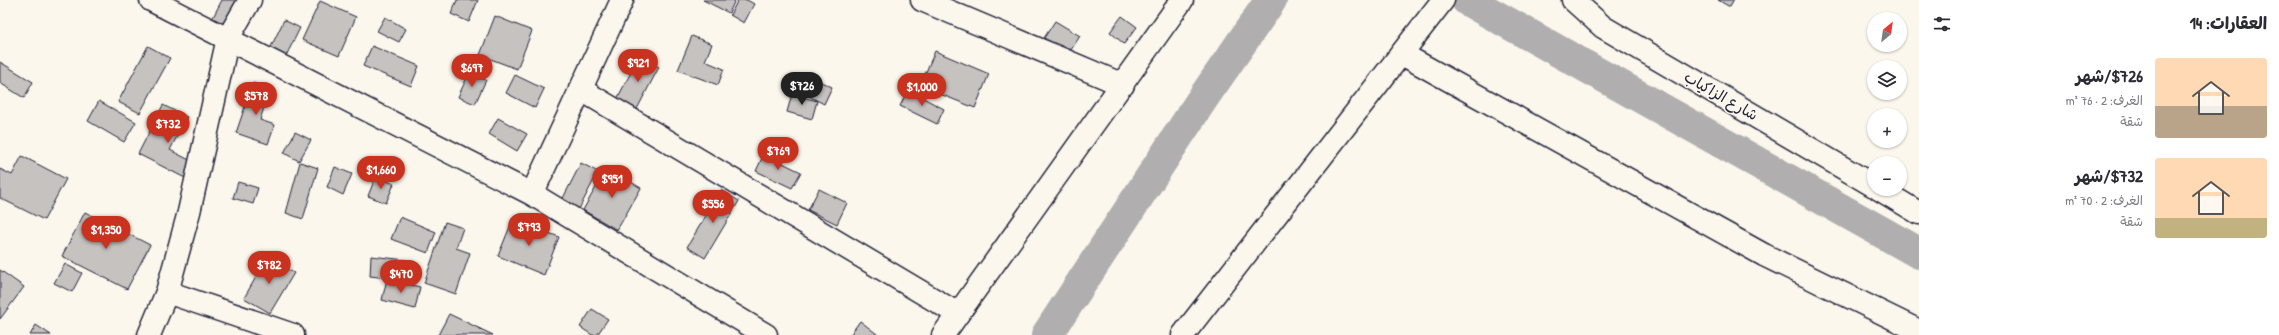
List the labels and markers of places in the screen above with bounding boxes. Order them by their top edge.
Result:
pin: $921 [614,49,662,83]
pin: $697 [448,54,496,88]
pin: $726 [778,72,826,106]
pin: $1,000 [889,73,955,107]
pin: $578 [232,82,280,116]
pin: $732 [144,110,192,144]
pin: $769 [754,137,802,171]
pin: $1,660 [348,156,414,190]
pin: $951 [588,165,636,199]
pin: $556 [689,190,737,224]
pin: $793 [505,213,553,247]
pin: $1,350 [73,216,139,250]
pin: $782 [245,251,293,285]
pin: $470 [377,260,425,294]

